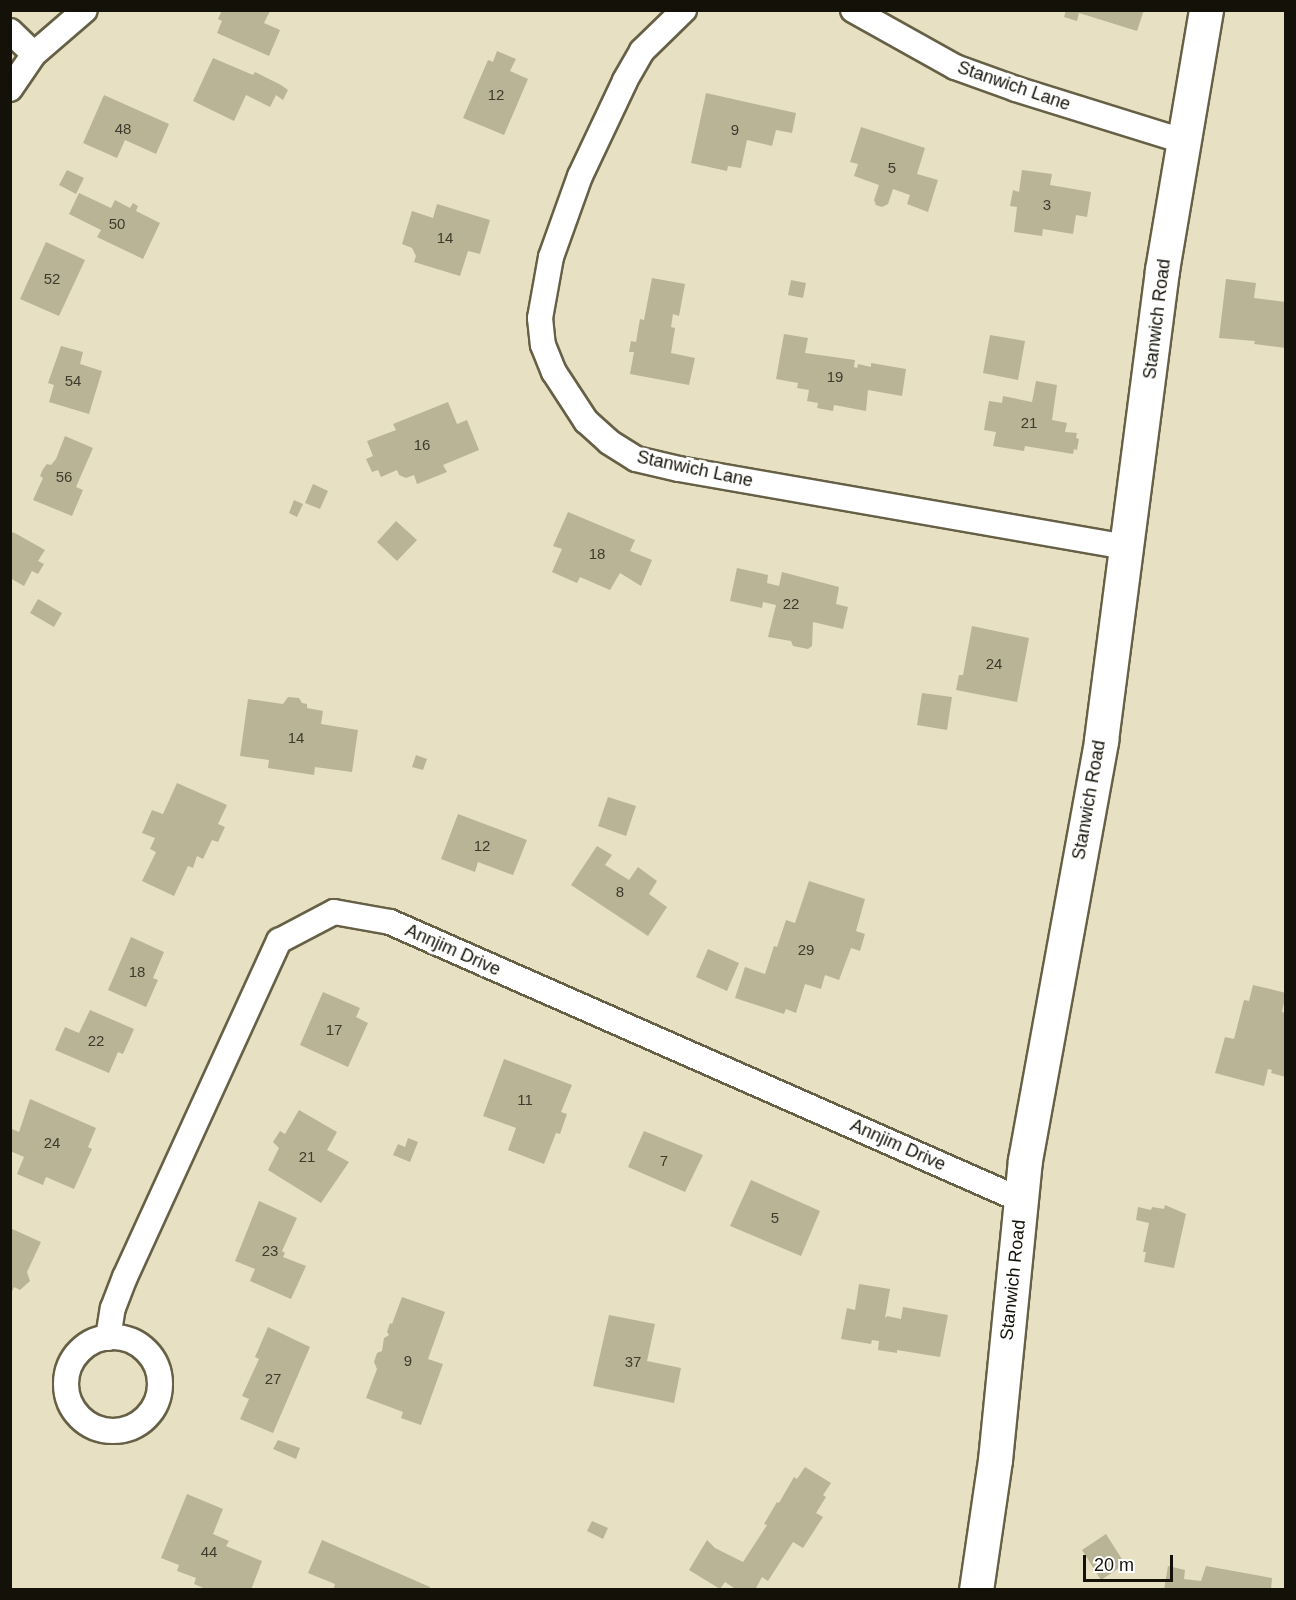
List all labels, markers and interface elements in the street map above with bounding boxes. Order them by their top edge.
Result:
street label: Stanwich Lane [955,57,1073,115]
house number: 12 [488,86,504,104]
house number: 48 [115,120,131,138]
house number: 9 [731,121,739,139]
house number: 5 [888,159,896,177]
house number: 3 [1043,196,1051,214]
house number: 50 [109,215,125,233]
house number: 14 [437,229,453,247]
street label: Stanwich Road [1139,258,1175,380]
house number: 52 [44,270,60,288]
house number: 19 [827,368,843,386]
house number: 54 [65,372,81,390]
house number: 21 [1021,414,1037,432]
house number: 16 [414,436,430,454]
street label: Stanwich Lane [635,446,755,492]
house number: 56 [56,468,72,486]
house number: 18 [589,545,605,563]
house number: 22 [783,595,799,613]
house number: 24 [986,655,1002,673]
house number: 14 [288,729,304,747]
street label: Stanwich Road [1068,739,1110,861]
house number: 12 [474,837,490,855]
house number: 8 [616,883,624,901]
street label: Annjim Drive [402,919,504,981]
house number: 29 [798,941,814,959]
house number: 18 [129,963,145,981]
house number: 17 [326,1021,342,1039]
house number: 22 [88,1032,104,1050]
house number: 11 [517,1091,533,1109]
street label: Annjim Drive [847,1114,949,1176]
house number: 24 [44,1134,60,1152]
house number: 21 [299,1148,315,1166]
house number: 7 [660,1152,668,1170]
house number: 5 [771,1209,779,1227]
street label: Stanwich Road [996,1219,1030,1341]
house number: 23 [262,1242,278,1260]
house number: 9 [404,1352,412,1370]
house number: 37 [625,1353,641,1371]
house number: 27 [265,1370,281,1388]
house number: 44 [201,1543,217,1561]
scale bar [1086,1543,1176,1581]
text: 20 m [1094,1555,1134,1575]

